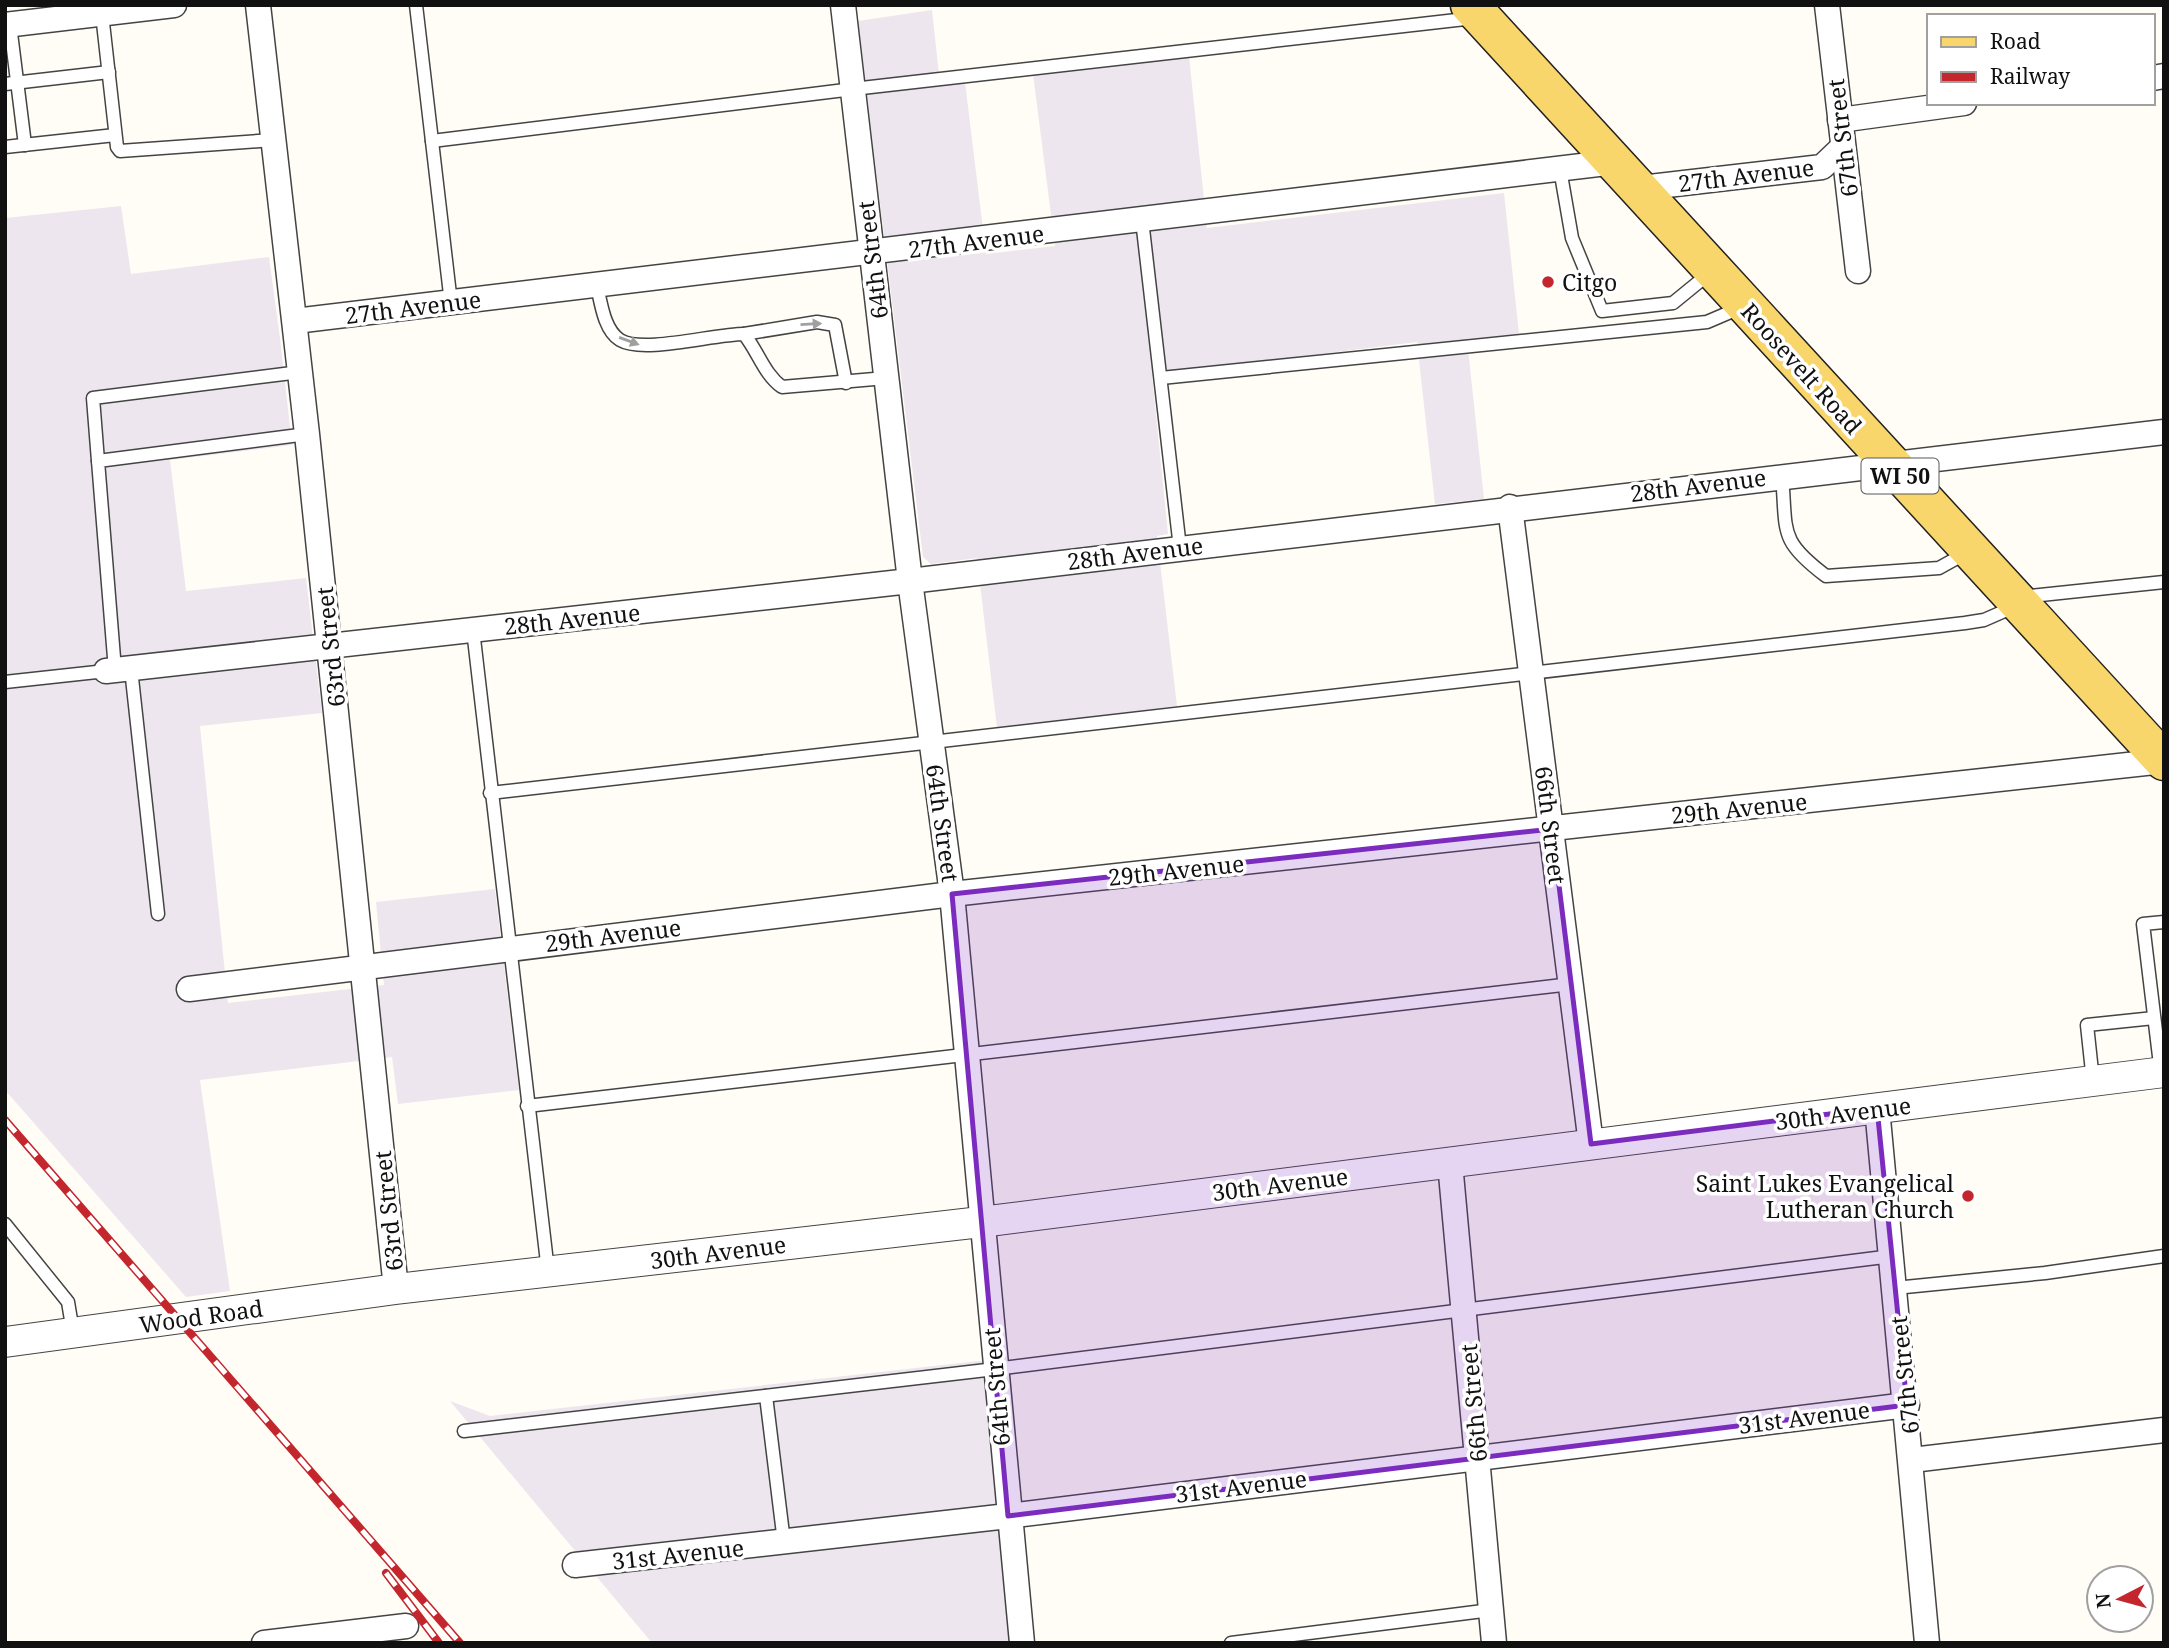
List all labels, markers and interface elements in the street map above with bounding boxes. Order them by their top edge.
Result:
legend [1927,14,2155,105]
text: Road [1990,27,2041,55]
text: Railway [1990,62,2070,90]
street label: 67th Street [1819,77,1865,199]
street label: 27th Avenue [1676,151,1816,199]
street label: 64th Street [849,199,895,321]
street label: 27th Avenue [906,217,1046,265]
place label: Citgo [1562,266,1617,298]
marker: Citgo [1540,274,1556,290]
street label: 27th Avenue [343,283,483,331]
street label: Roosevelt Road [1734,295,1870,441]
one-way arrow [801,318,823,329]
one-way arrow [618,336,639,347]
road number: WI 50 [1862,458,1938,494]
street label: 28th Avenue [1628,461,1768,509]
street label: 28th Avenue [1065,529,1205,577]
street label: 63rd Street [308,585,352,709]
street label: 28th Avenue [502,596,642,642]
street label: 64th Street [919,762,967,884]
street label: 66th Street [1528,764,1574,886]
street label: 29th Avenue [1669,785,1809,831]
street label: 29th Avenue [1106,847,1246,893]
street label: 29th Avenue [543,911,683,959]
street label: 30th Avenue [1773,1089,1913,1137]
street label: 63rd Street [366,1149,410,1273]
street label: 30th Avenue [1210,1160,1350,1208]
place label: Saint Lukes Evangelical Lutheran Church [1696,1167,1954,1225]
marker: Saint Lukes Evangelical Lutheran Church [1960,1188,1976,1204]
street label: 30th Avenue [648,1228,788,1276]
street label: Wood Road [137,1291,265,1341]
street label: 67th Street [1882,1314,1926,1436]
street label: 64th Street [975,1327,1017,1447]
street label: 66th Street [1452,1343,1494,1463]
street label: 31st Avenue [1736,1393,1872,1441]
street label: 31st Avenue [1173,1462,1309,1510]
street label: 31st Avenue [611,1531,745,1577]
north arrow [2085,1564,2155,1634]
text: N [2089,1592,2117,1610]

